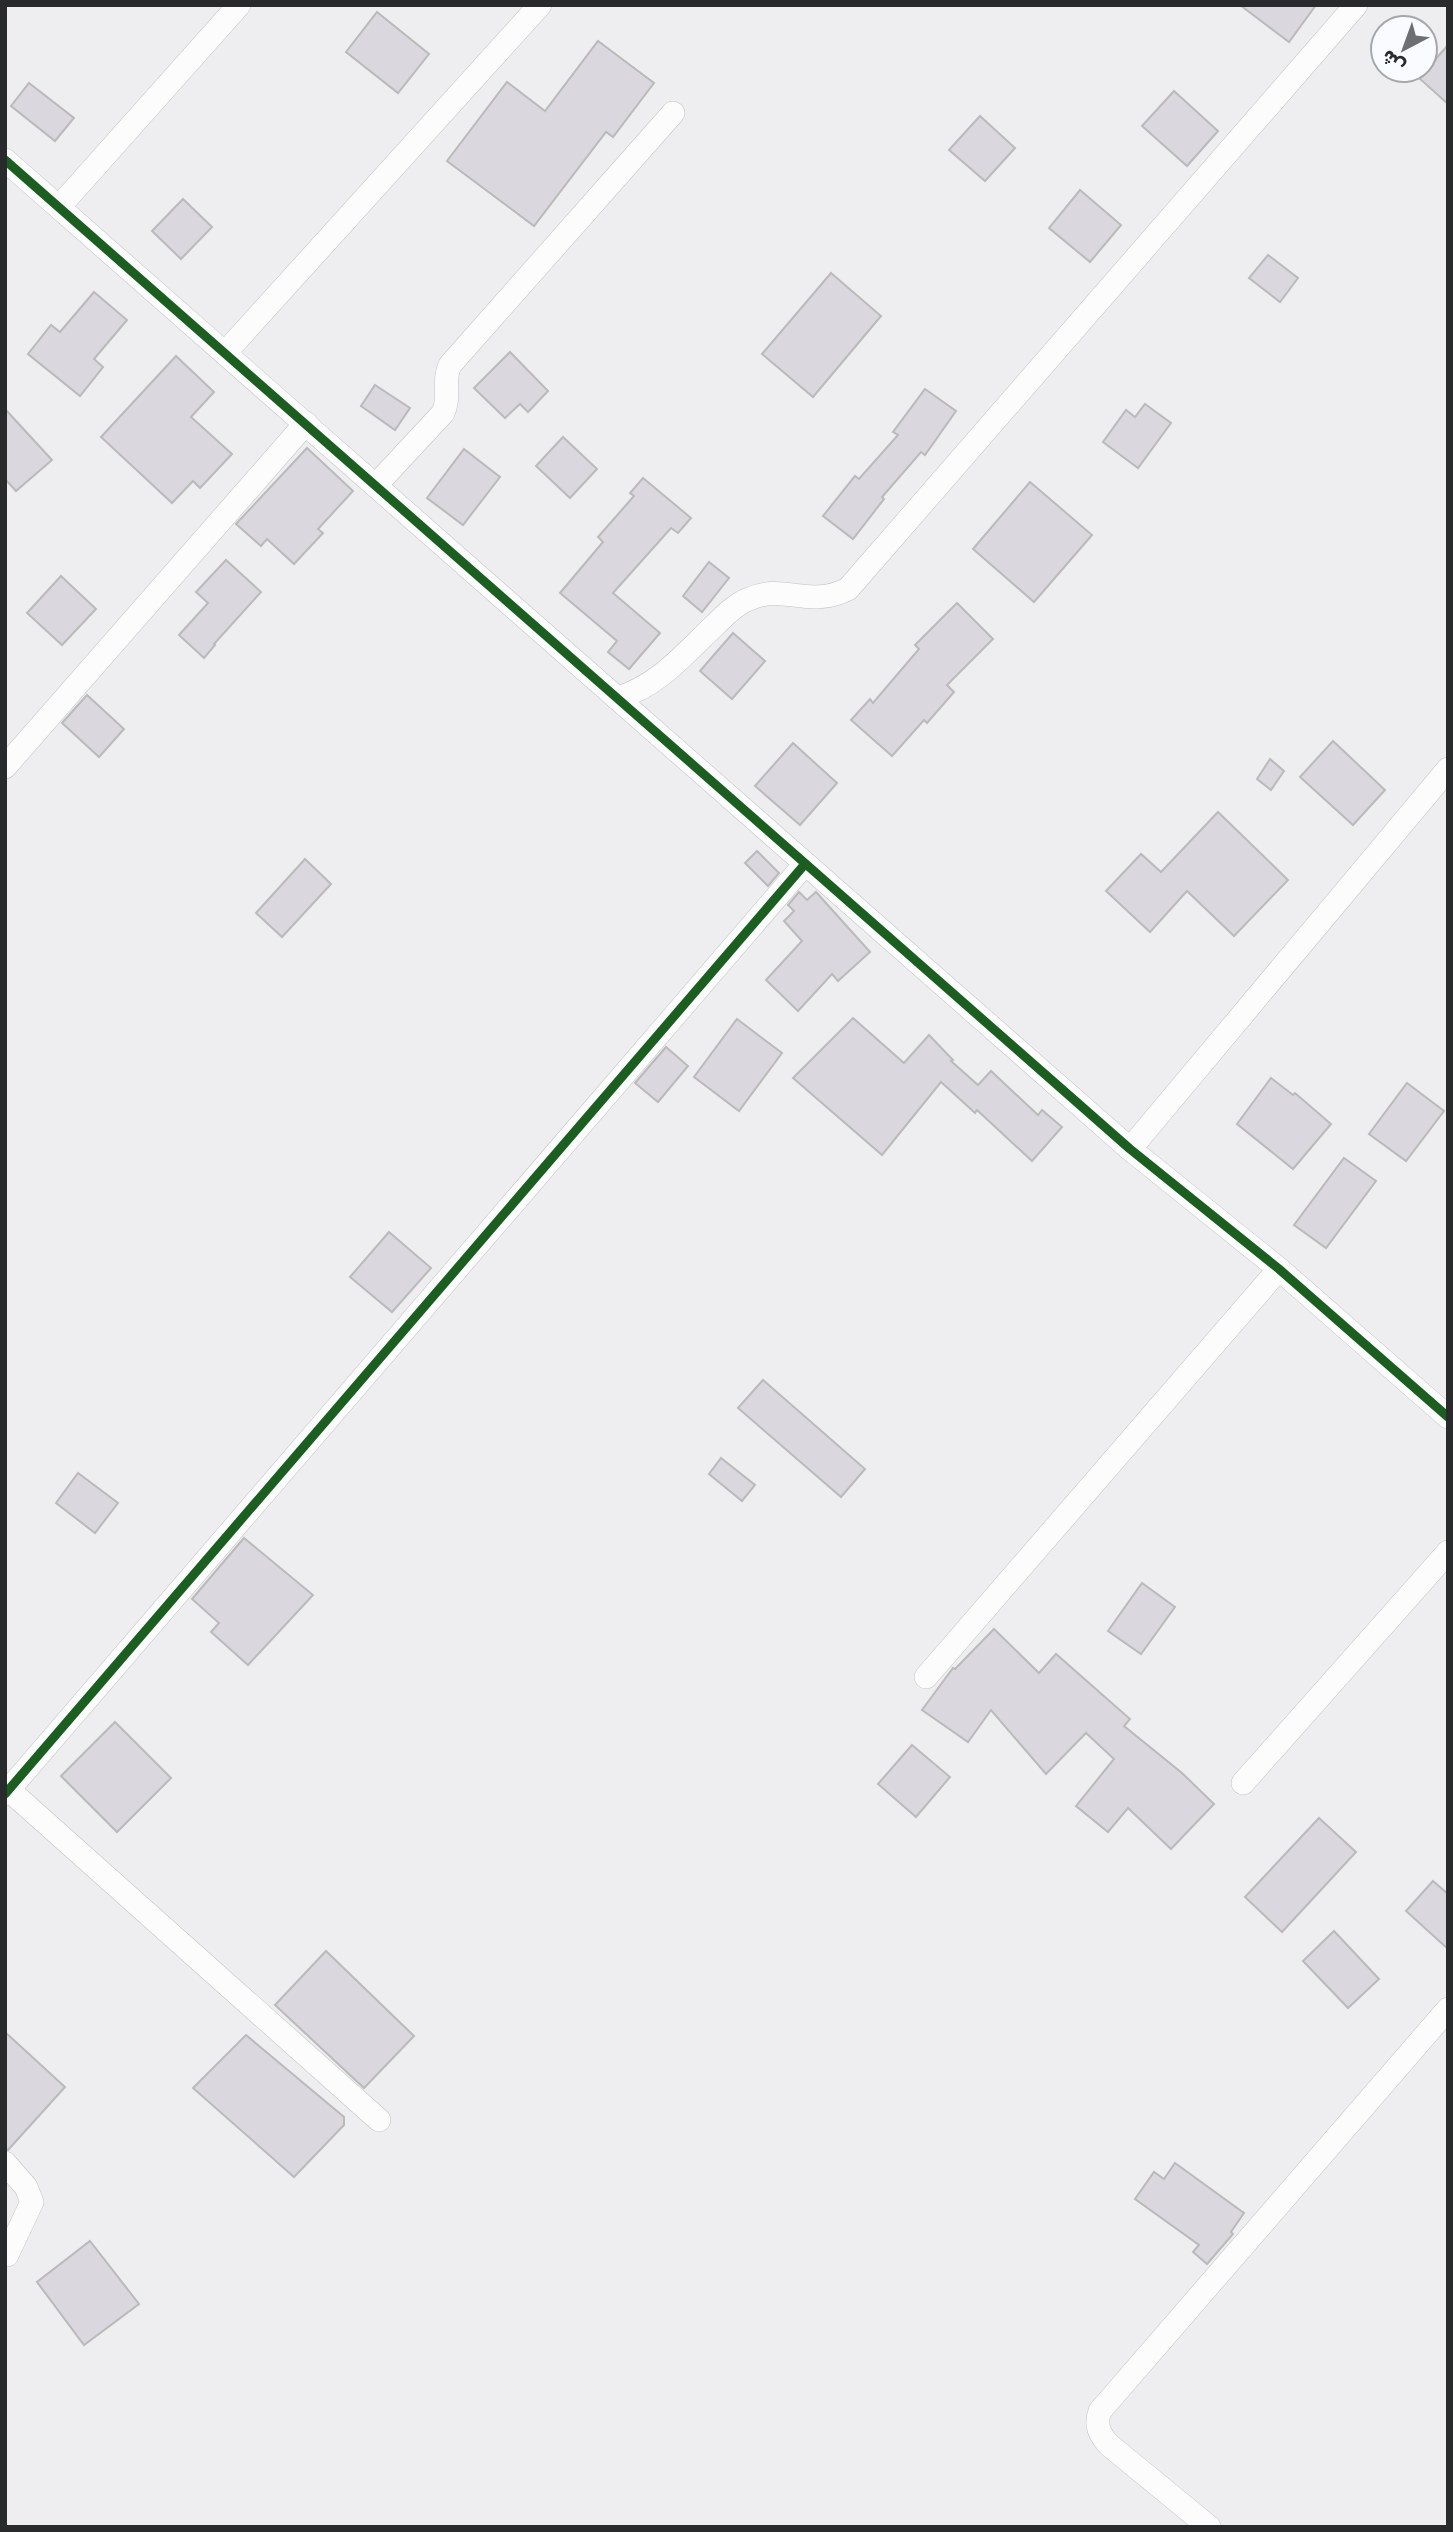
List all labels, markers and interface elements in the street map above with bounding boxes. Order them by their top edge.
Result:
north arrow [1369,14,1439,84]
text: ش [1377,45,1410,78]

